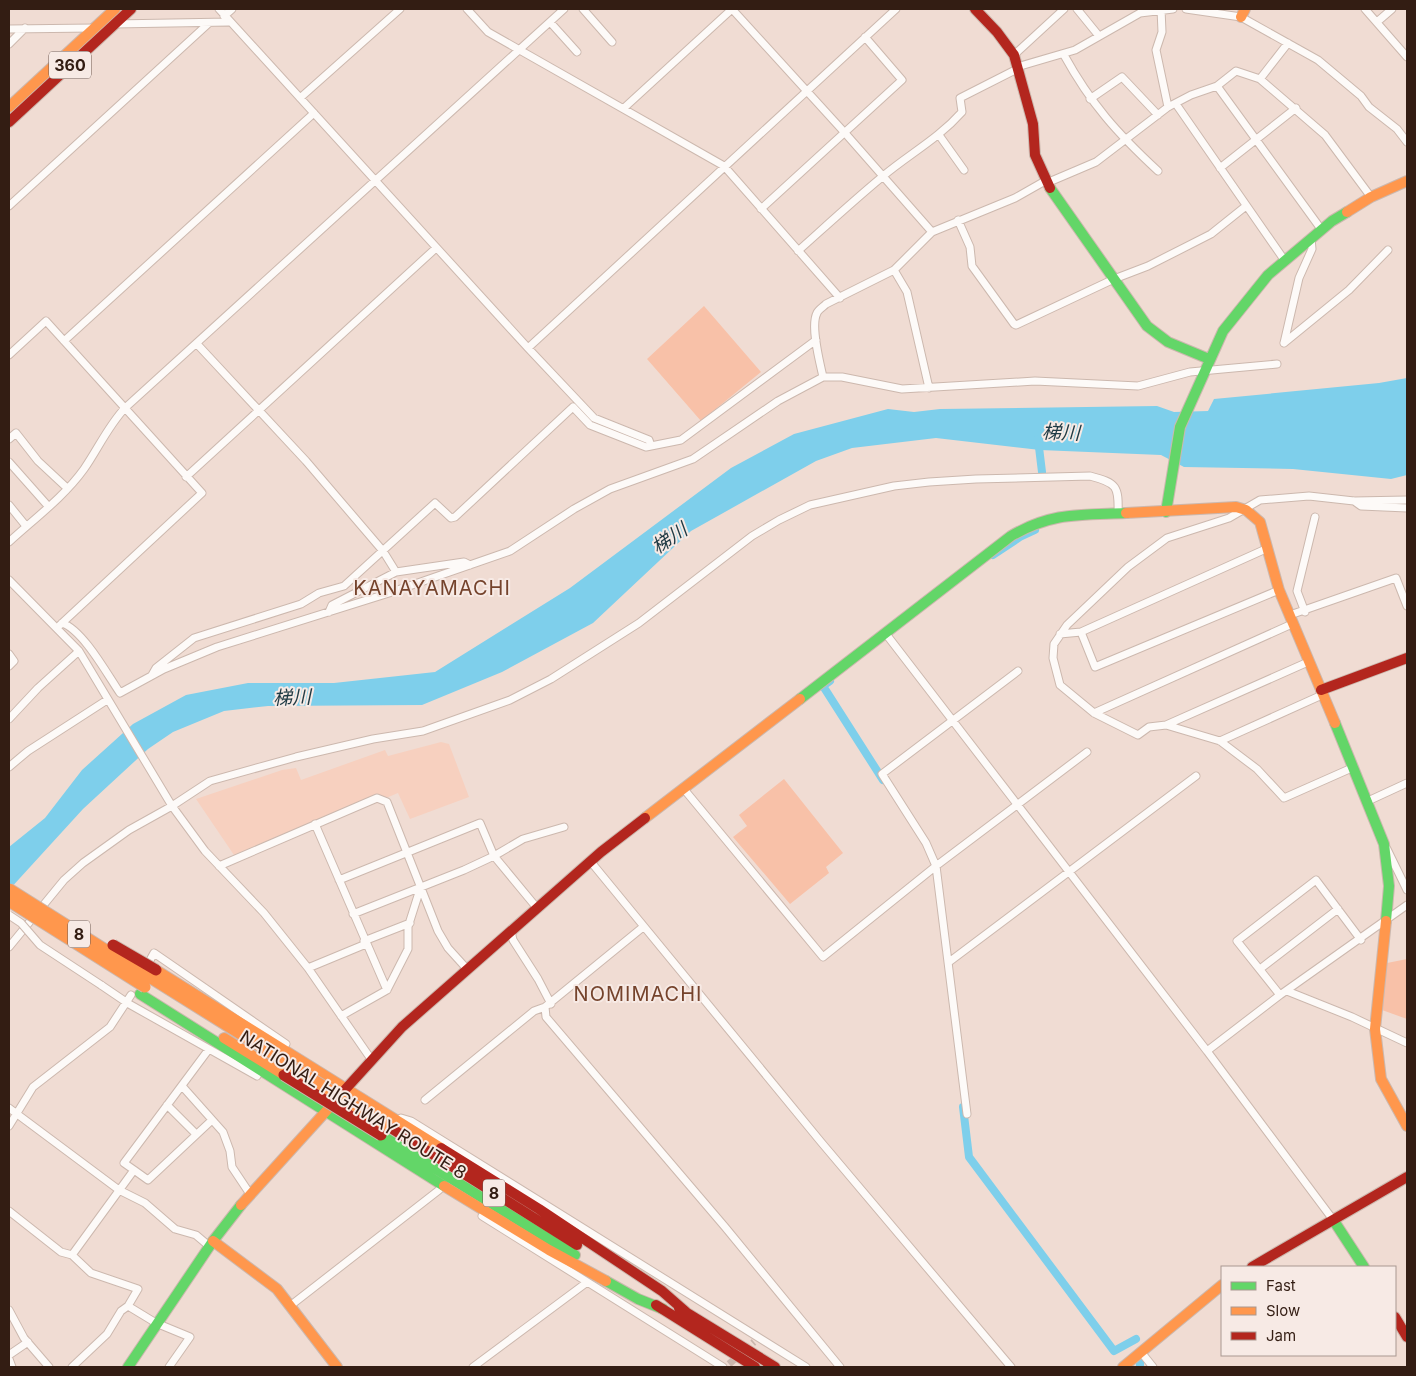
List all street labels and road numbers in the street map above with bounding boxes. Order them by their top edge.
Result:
road number: 360 [49,52,91,78]
road number: 8 [68,921,90,948]
street label: NATIONAL HIGHWAY ROUTE 8 [236,1026,471,1183]
road number: 8 [483,1180,505,1206]

